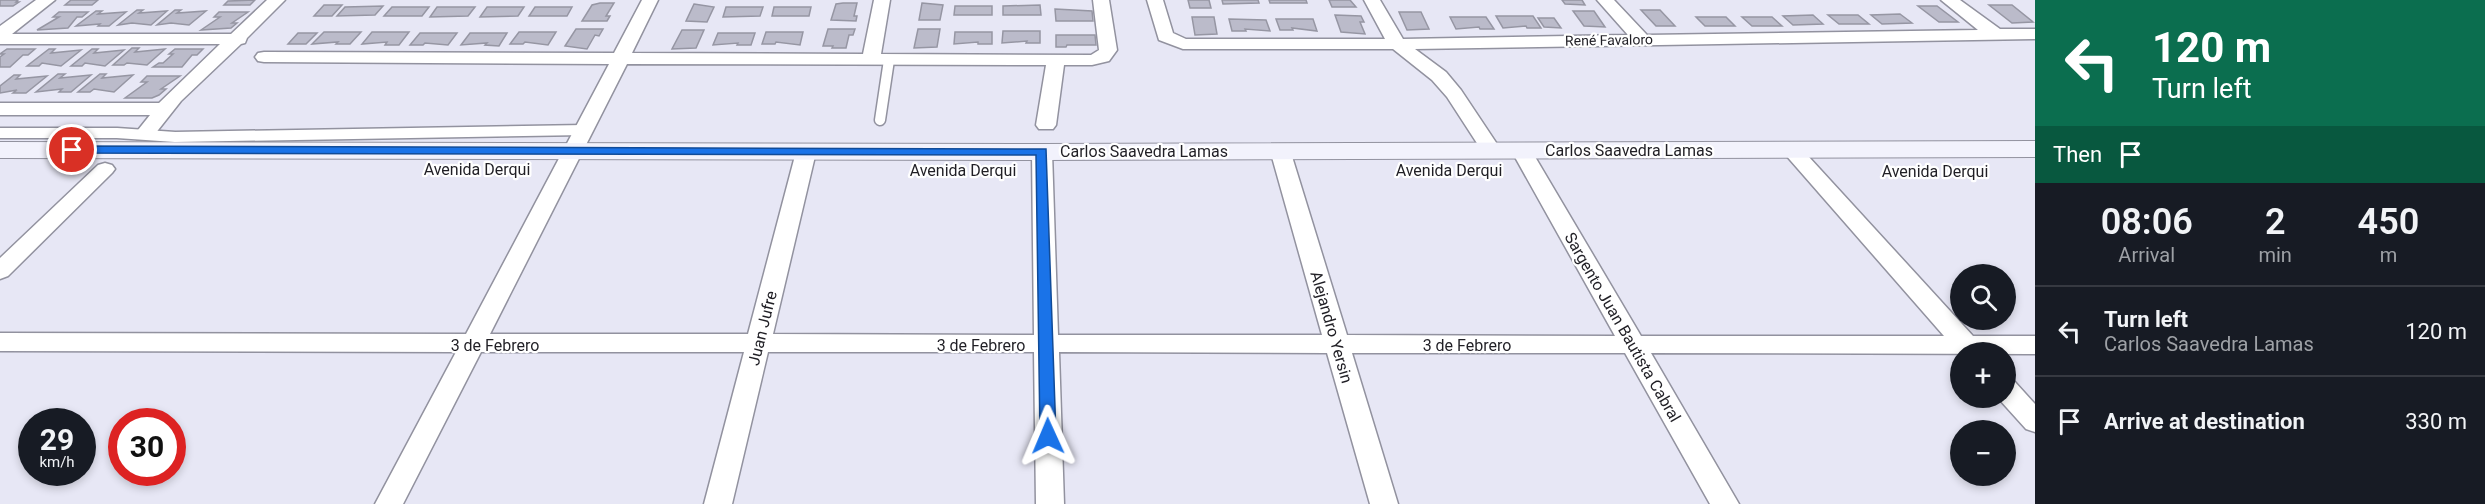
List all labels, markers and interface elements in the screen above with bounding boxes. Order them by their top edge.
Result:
text: 120 m [2152,23,2271,72]
icon: left [2053,24,2131,102]
street label: René Favaloro [1565,31,1653,49]
text: Turn left [2152,73,2252,105]
pin [46,124,97,175]
icon: arrive [55,133,88,166]
icon: arrive [2114,138,2147,171]
street label: Carlos Saavedra Lamas [1545,141,1713,160]
street label: Carlos Saavedra Lamas [1060,142,1228,161]
text: Then [2053,142,2102,167]
street label: Avenida Derqui [424,160,530,179]
street label: Avenida Derqui [910,161,1016,180]
street label: Avenida Derqui [1396,161,1502,180]
street label: Avenida Derqui [1882,162,1988,181]
text: 08:06 [2101,201,2193,243]
text: 2 [2265,201,2285,243]
text: 450 [2358,201,2419,243]
street label: Sargento Juan Bautista Cabral [1560,229,1685,425]
text: Arrival [2118,243,2175,267]
text: min [2258,243,2292,267]
text: m [2380,243,2397,267]
map controls [1950,264,2016,486]
button: search [1950,264,2016,330]
street label: Alejandro Yersin [1306,269,1357,385]
street label: Juan Jufre [744,289,781,367]
text: Turn left [2104,307,2188,332]
icon: left [2053,315,2086,348]
text: 120 m [2405,319,2467,344]
text: Carlos Saavedra Lamas [2104,332,2314,356]
street label: 3 de Febrero [451,336,539,355]
street label: 3 de Febrero [937,336,1025,355]
street label: 3 de Febrero [1423,336,1511,355]
button: + [1950,342,2016,408]
position arrow [1016,404,1080,468]
icon: arrive [2053,405,2086,438]
speed limit sign: 30 [108,408,186,486]
text: Arrive at destination [2104,409,2305,434]
text: 330 m [2405,409,2467,434]
button: − [1950,420,2016,486]
text: 29 [40,422,74,457]
text: km/h [39,453,75,471]

